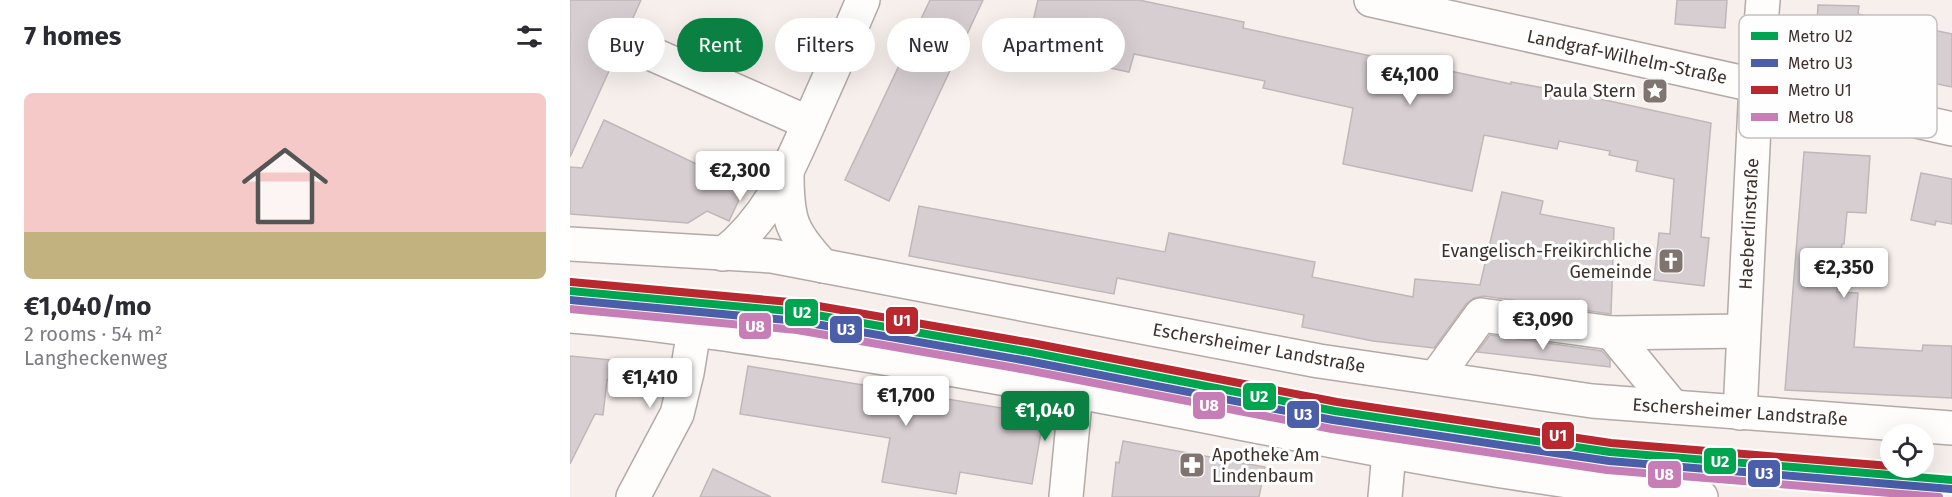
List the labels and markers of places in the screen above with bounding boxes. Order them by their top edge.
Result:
pin: €4,100 [1361,55,1459,106]
place icon: Paula Stern [1640,76,1670,106]
place label: Paula Stern [1543,80,1636,102]
pin: €2,300 [691,151,789,202]
place label: Evangelisch-Freikirchliche Gemeinde [1441,240,1652,283]
church icon: Evangelisch-Freikirchliche Gemeinde [1656,246,1686,276]
pin: €2,350 [1795,248,1893,299]
pin: €3,090 [1494,300,1592,351]
pin: €1,410 [601,358,699,409]
pin: €1,700 [857,376,955,427]
pin: €1,040 [996,391,1094,442]
place label: Apotheke Am Lindenbaum [1212,444,1320,487]
pharmacy icon: Apotheke Am Lindenbaum [1177,450,1207,480]

